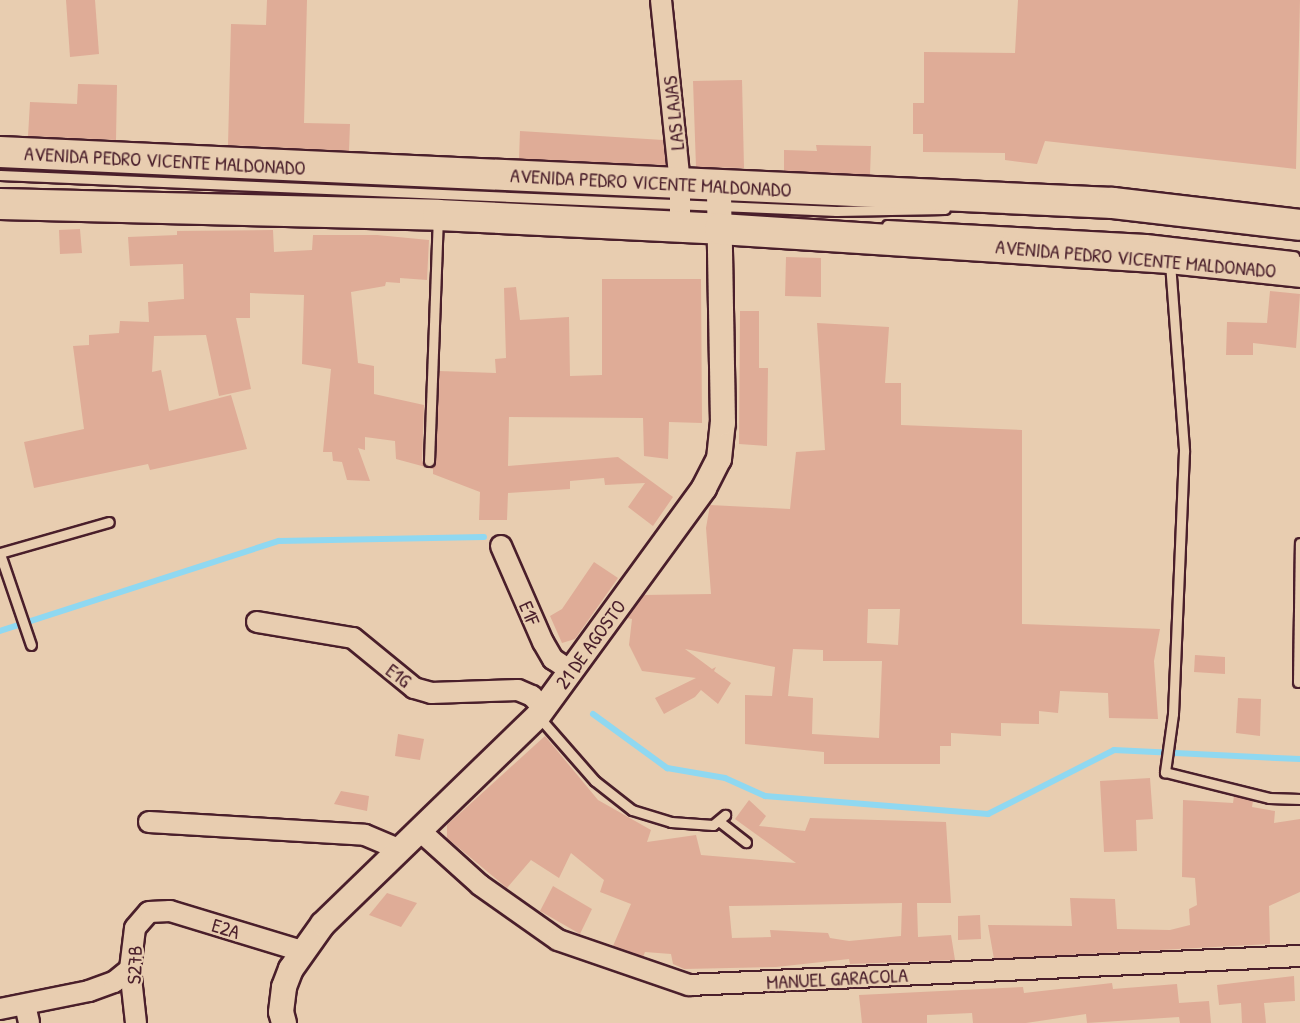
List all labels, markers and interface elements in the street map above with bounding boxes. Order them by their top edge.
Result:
street label: LAS LAJAS [657,75,689,151]
street label: AVENIDA PEDRO VICENTE MALDONADO [24,141,306,179]
street label: AVENIDA PEDRO VICENTE MALDONADO [510,163,792,201]
street label: AVENIDA PEDRO VICENTE MALDONADO [995,234,1277,282]
street label: 21 DE AGOSTO [550,595,630,693]
street label: E1F [514,597,546,629]
street label: E1G [382,658,416,692]
street label: E2A [209,912,243,944]
street label: S27B [121,945,147,985]
street label: MANUEL GARACOLA [766,962,908,994]

